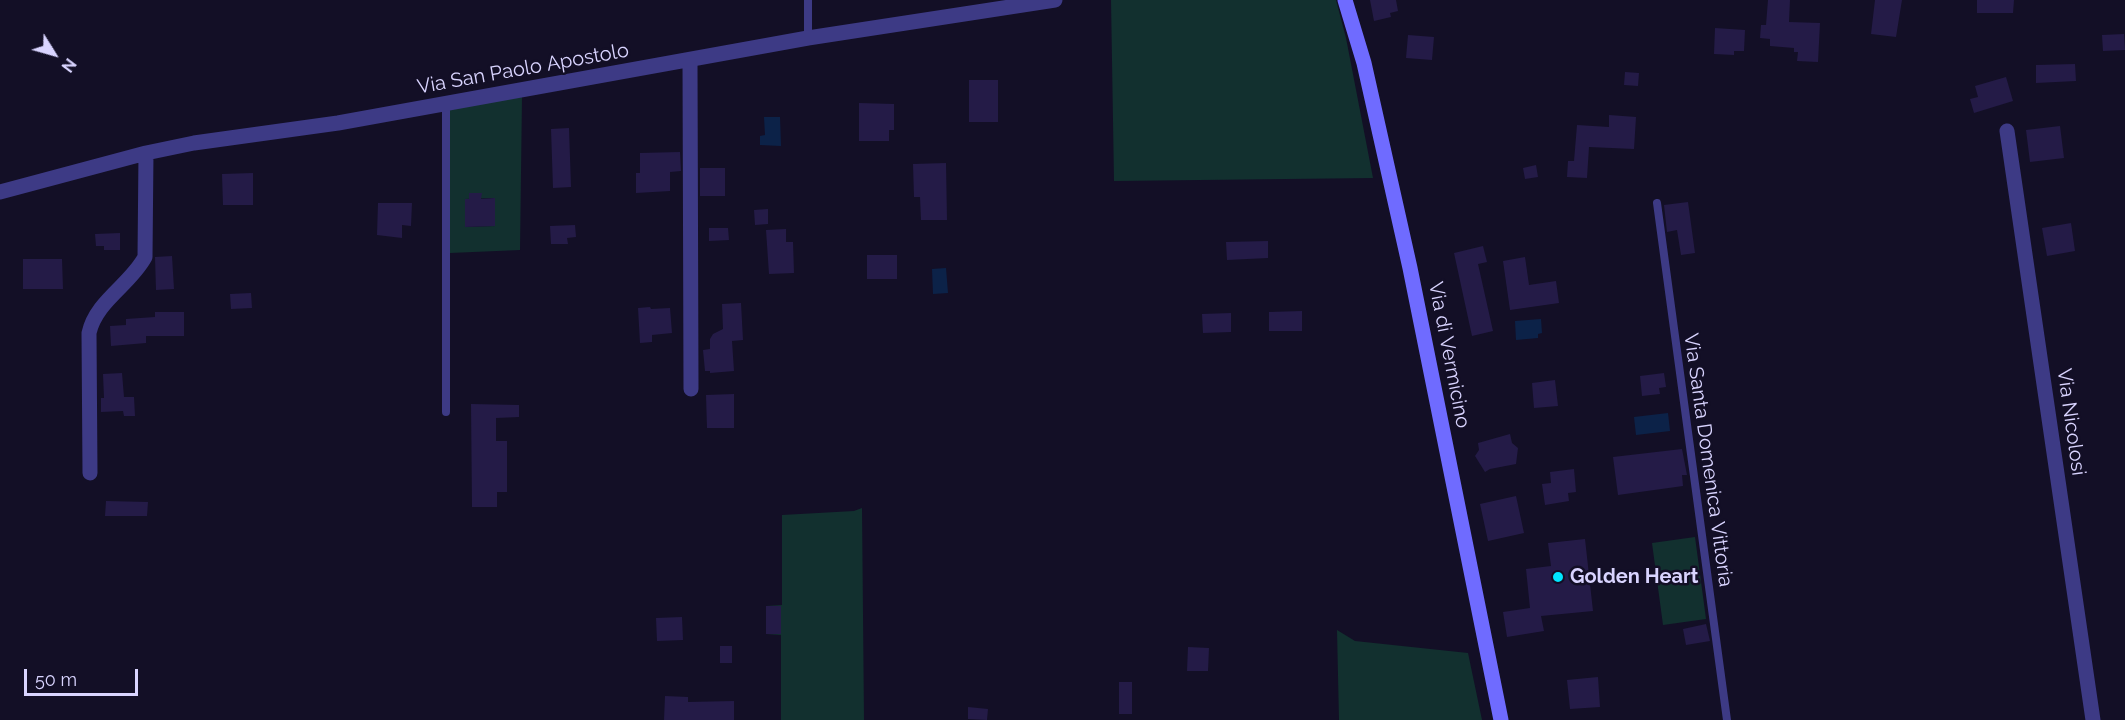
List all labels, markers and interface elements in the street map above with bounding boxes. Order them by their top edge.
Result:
north arrow [24,24,84,84]
street label: Via San Paolo Apostolo [415,39,631,99]
text: N [58,55,80,76]
street label: Via di Vermicino [1423,280,1475,430]
street label: Via Santa Domenica Vittoria [1678,332,1738,588]
street label: Via Nicolosi [2052,367,2090,477]
place label: Golden Heart [1570,565,1698,589]
marker: Golden Heart [1551,570,1565,584]
scale bar [27,657,141,695]
text: 50 m [35,669,77,690]

